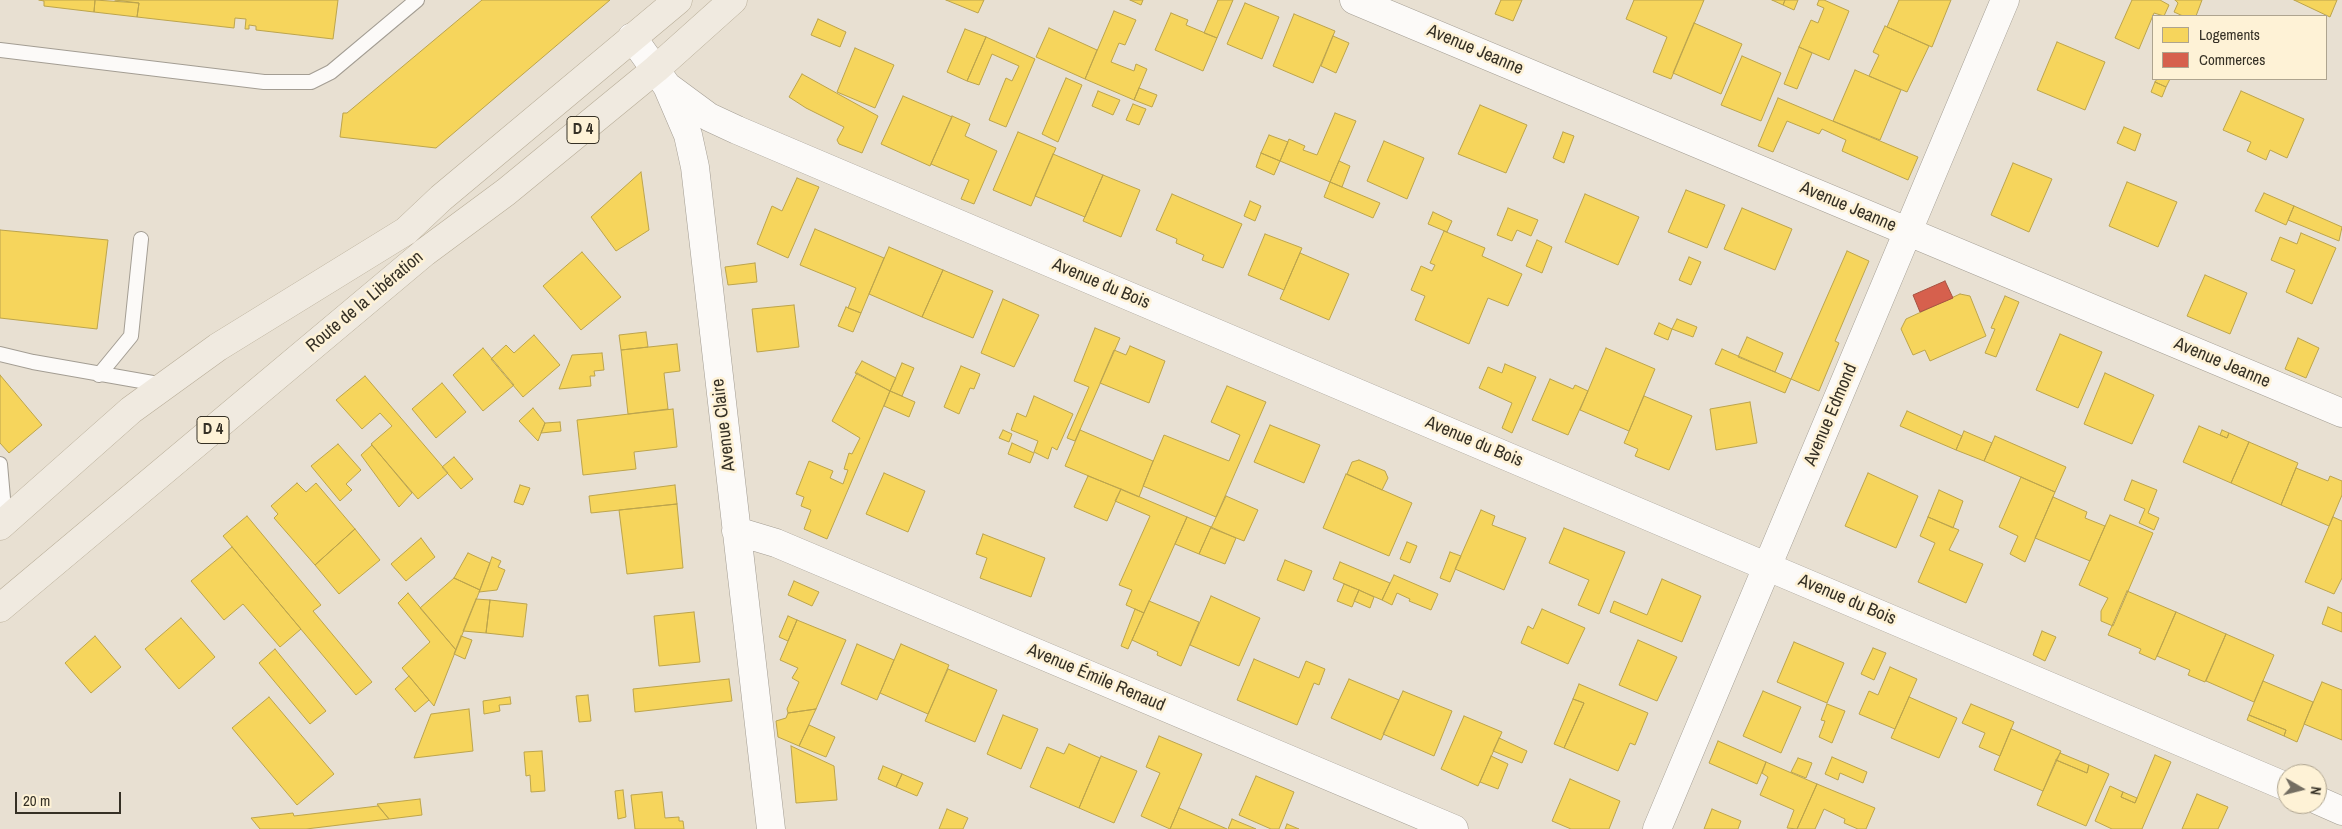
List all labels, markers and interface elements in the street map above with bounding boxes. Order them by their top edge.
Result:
legend [2152,15,2327,80]
street label: Avenue Jeanne [1424,20,1526,80]
text: Logements [2199,24,2260,45]
text: Commerces [2199,49,2265,70]
road number: D 4 [567,116,599,144]
street label: Avenue Jeanne [1797,177,1899,237]
street label: Route de la Libération [302,247,428,357]
street label: Avenue du Bois [1049,254,1153,314]
street label: Avenue Jeanne [2171,333,2273,393]
street label: Avenue Edmond [1800,361,1862,469]
street label: Avenue Claire [708,377,740,473]
street label: Avenue du Bois [1422,412,1526,472]
road number: D 4 [197,416,229,444]
street label: Avenue du Bois [1795,570,1899,630]
street label: Avenue Émile Renaud [1024,639,1168,717]
north arrow [2277,764,2327,814]
scale bar [18,782,124,814]
text: N [2306,786,2325,796]
text: 20 m [23,790,50,811]

